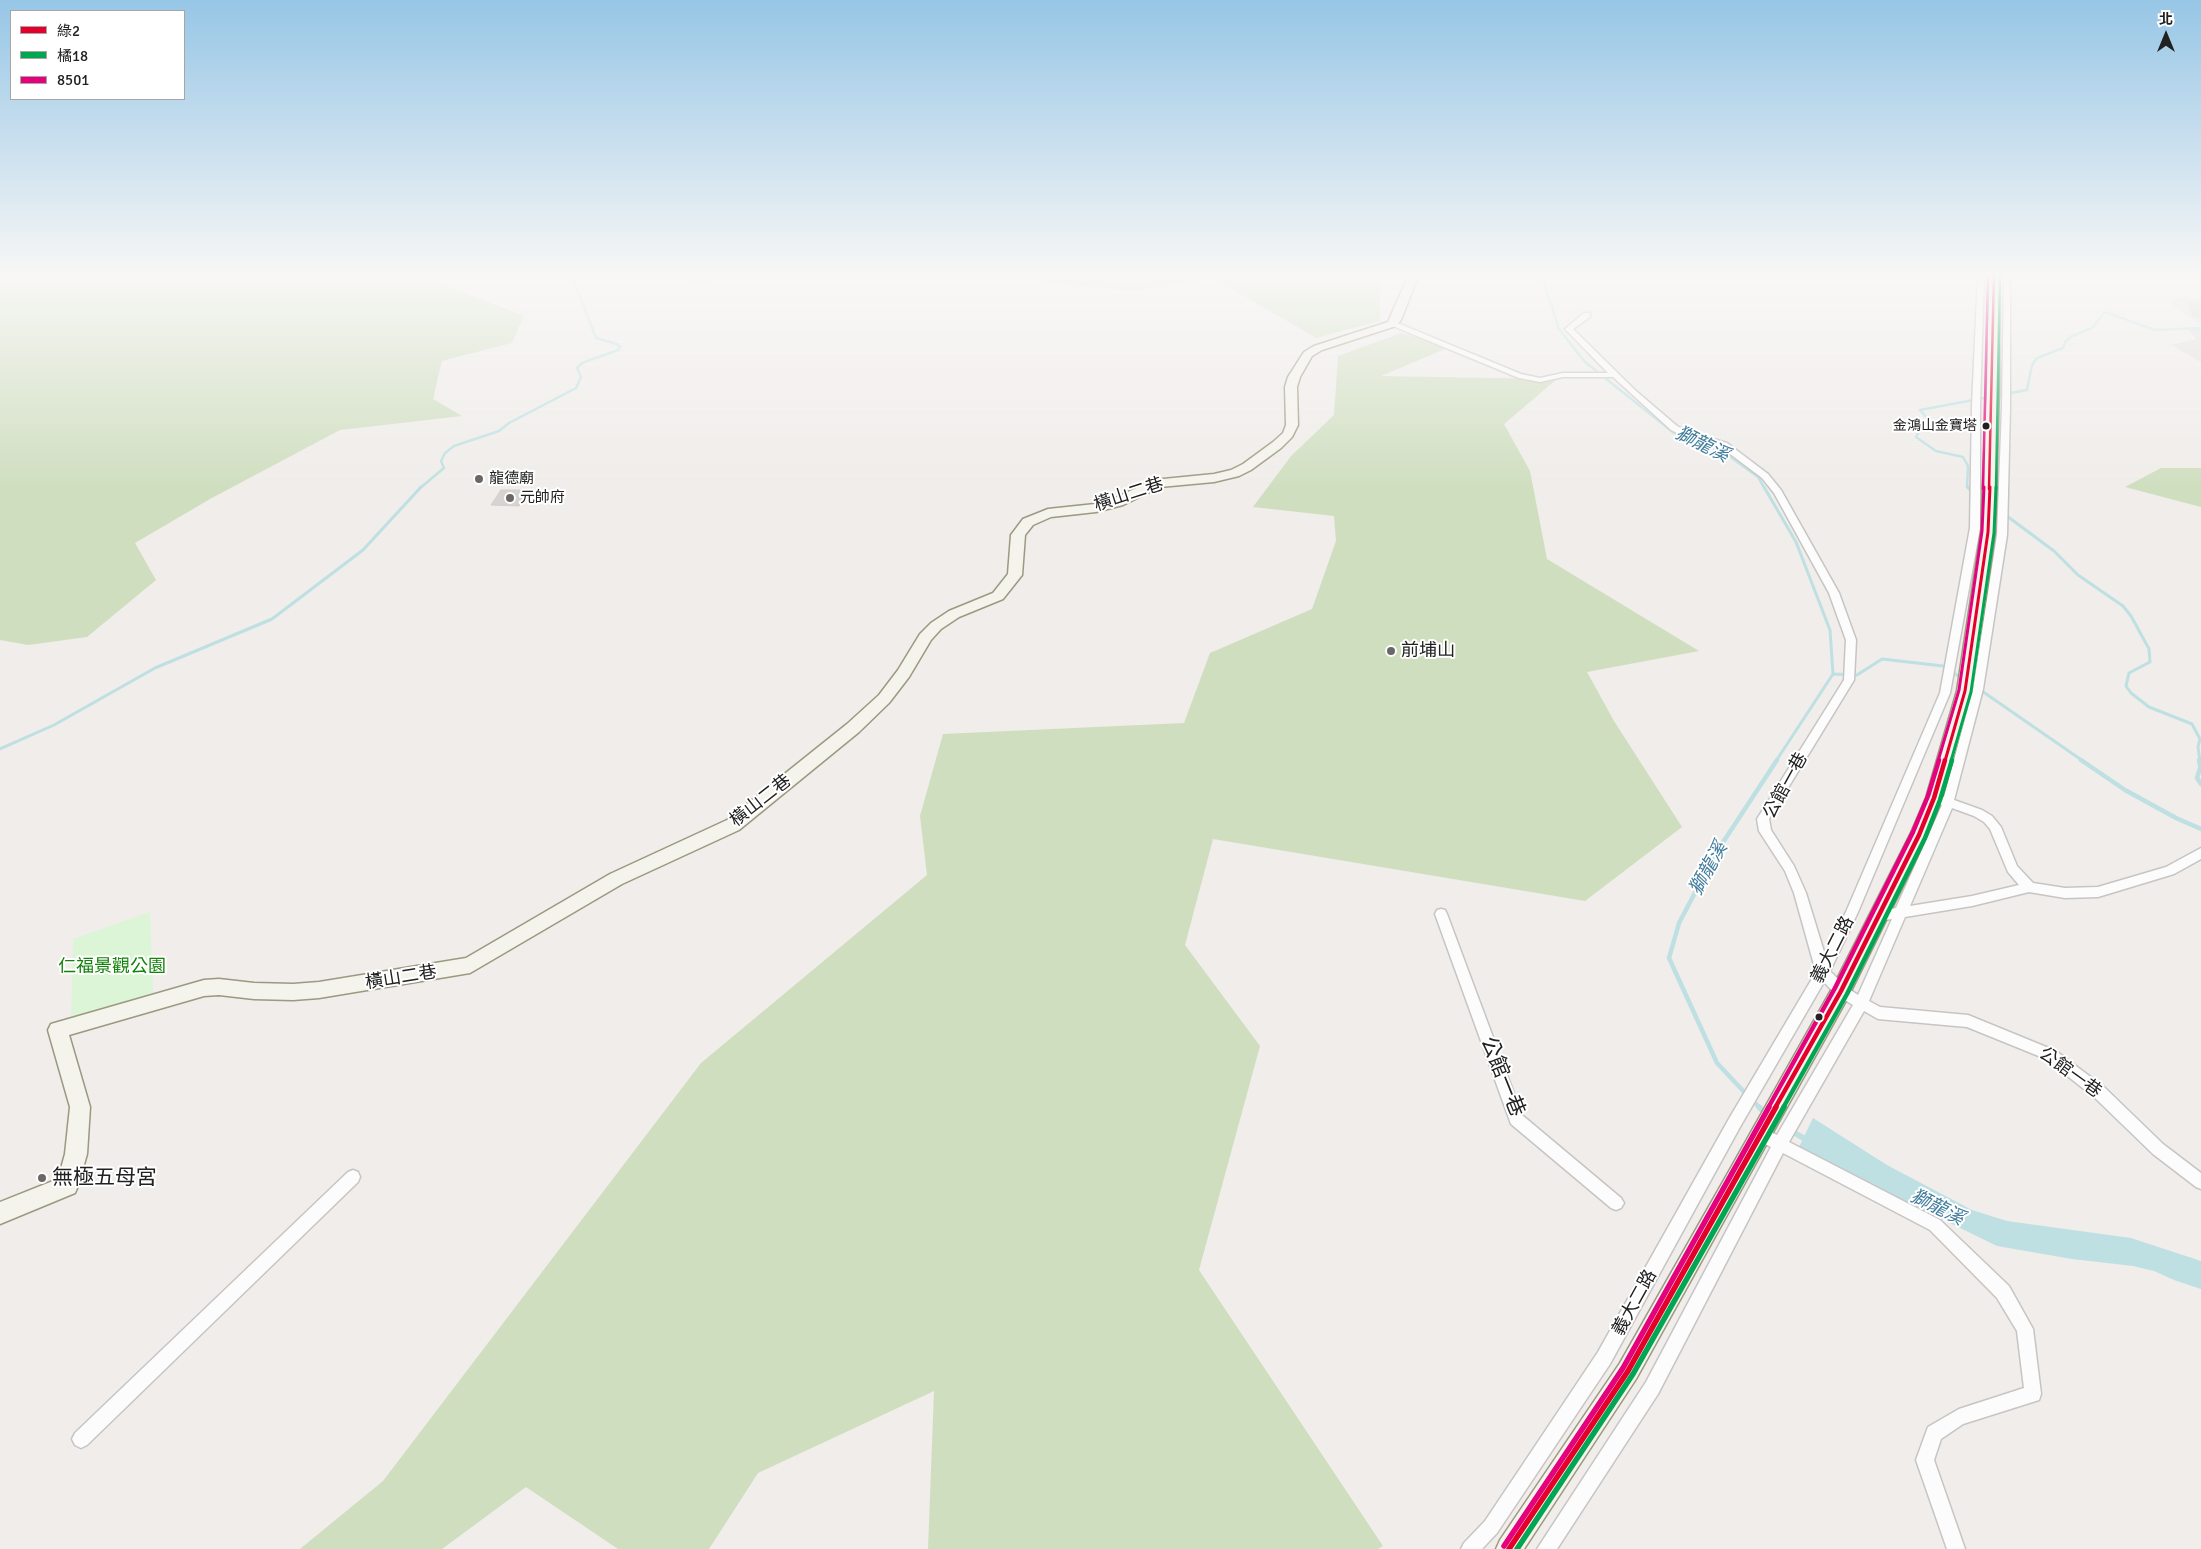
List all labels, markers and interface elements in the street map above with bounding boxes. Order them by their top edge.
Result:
legend [10,10,185,100]
north arrow [2141,10,2191,60]
text: 北 [2159,11,2173,28]
text: 綠2 [57,22,80,40]
text: 橘18 [57,47,88,65]
text: 8501 [57,71,89,89]
place label: 金鴻山金寶塔 [1893,418,1977,434]
marker: 金鴻山金寶塔 [1981,421,1991,431]
water label: 獅龍溪 [1671,422,1733,468]
place label: 龍德廟 [489,470,534,488]
marker: 龍德廟 [473,473,485,485]
street label: 橫山二巷 [1091,474,1167,516]
place label: 元帥府 [520,489,565,507]
marker: 元帥府 [504,492,516,504]
place label: 前埔山 [1401,640,1455,662]
marker: 前埔山 [1385,645,1397,657]
street label: 公館一巷 [1759,749,1813,823]
street label: 橫山二巷 [726,770,796,832]
water label: 獅龍溪 [1685,839,1733,899]
street label: 義大二路 [1807,913,1859,987]
park label: 仁福景觀公園 [58,956,166,978]
street label: 橫山二巷 [364,962,438,994]
unlabelled marker [1814,1012,1824,1022]
street label: 公館一巷 [1475,1033,1529,1121]
street label: 公館一巷 [2035,1043,2105,1103]
place label: 無極五母宮 [52,1165,157,1191]
marker: 無極五母宮 [36,1172,48,1184]
water label: 獅龍溪 [1906,1185,1968,1231]
street label: 義大二路 [1608,1266,1662,1340]

